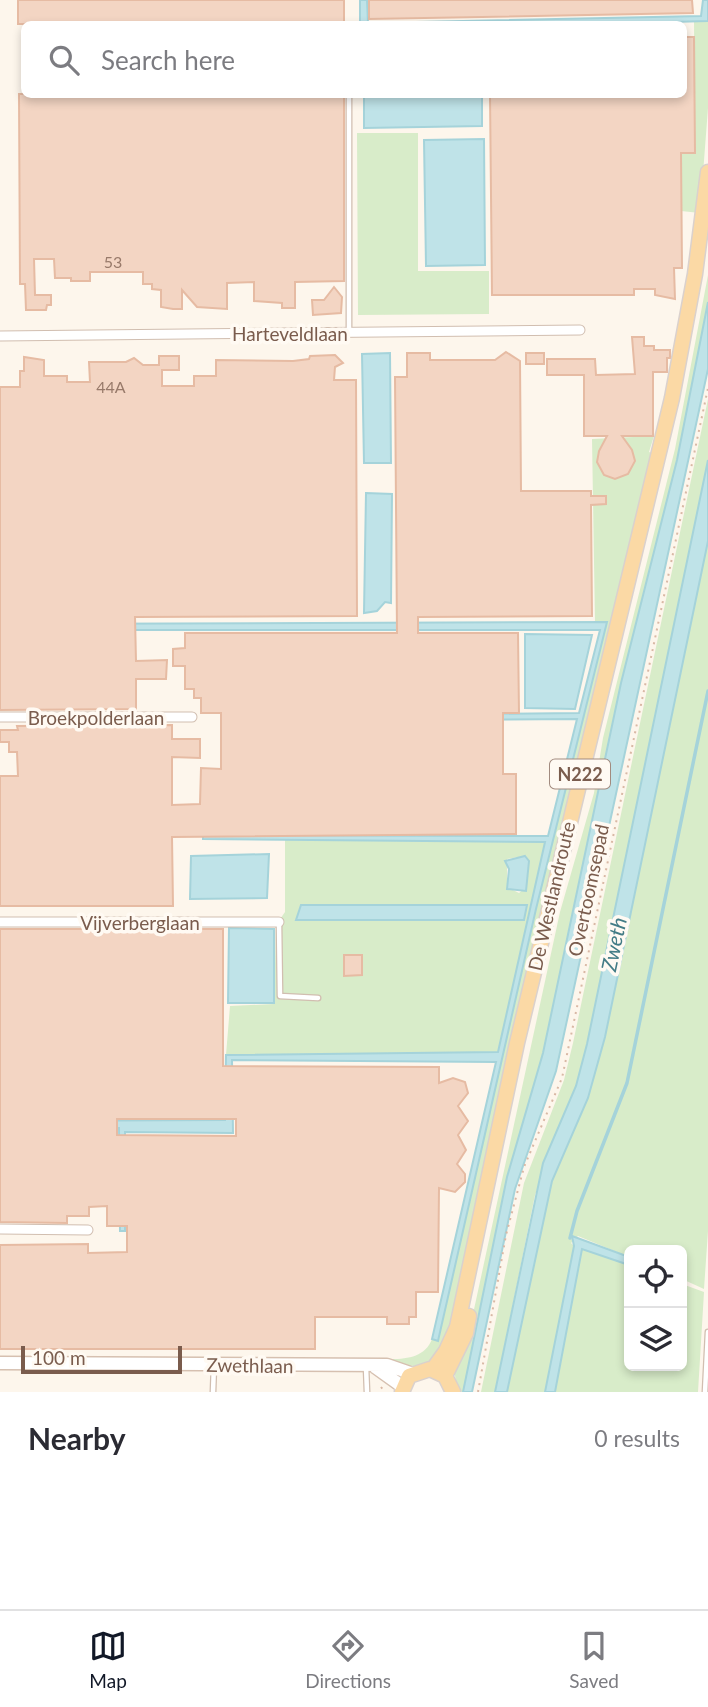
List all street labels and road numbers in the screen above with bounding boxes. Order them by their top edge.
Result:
street label: Harteveldlaan [232,322,348,345]
street label: Broekpolderlaan [28,706,164,729]
road number: N222 [550,760,610,788]
street label: De Westlandroute [523,819,579,973]
street label: Overtoomsepad [563,822,613,958]
street label: Vijverberglaan [80,911,200,934]
street label: Zwethlaan [206,1353,294,1377]

